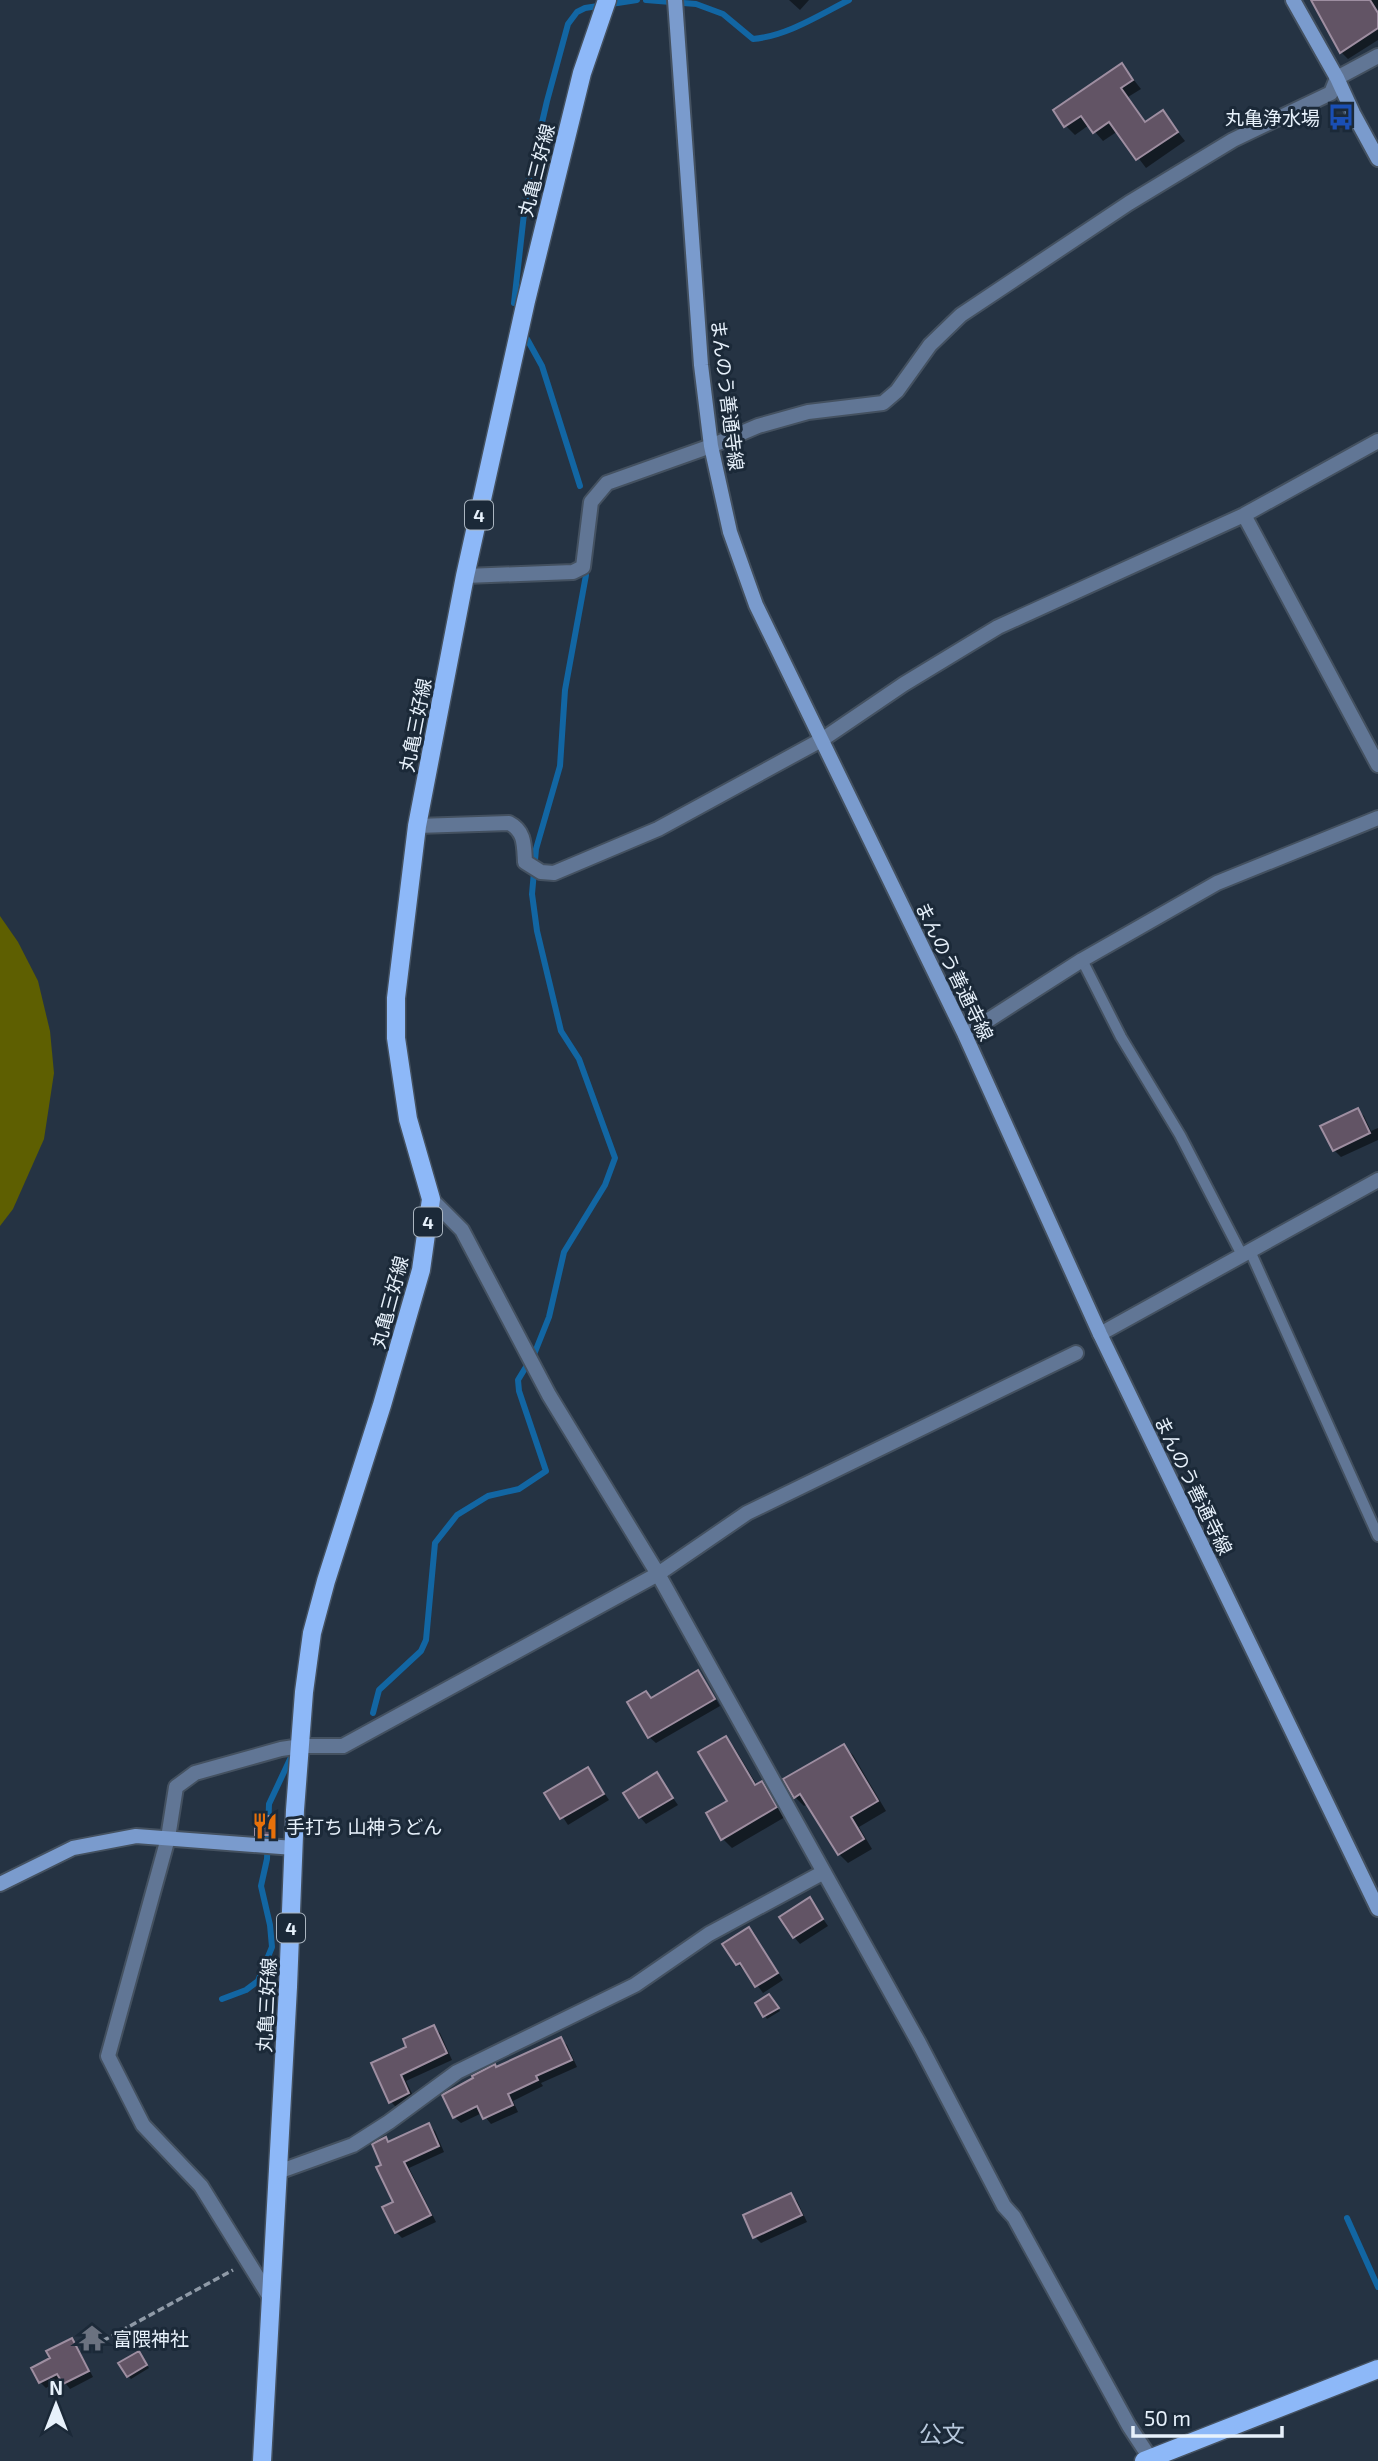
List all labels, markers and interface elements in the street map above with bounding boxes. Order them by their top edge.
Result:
bus stop icon: 丸亀浄水場 [1326,102,1356,132]
place label: 丸亀浄水場 [1225,106,1320,129]
street label: 丸亀三好線 [513,121,559,219]
street label: まんのう善通寺線 [707,318,749,472]
road number: 4 [465,500,493,530]
street label: 丸亀三好線 [395,676,435,774]
street label: まんのう善通寺線 [911,898,999,1044]
road number: 4 [414,1208,442,1237]
street label: 丸亀三好線 [366,1253,412,1351]
street label: まんのう善通寺線 [1150,1412,1238,1558]
restaurant icon: 手打ち 山神うどん [250,1811,280,1841]
place label: 手打ち 山神うどん [286,1815,442,1838]
road number: 4 [277,1914,305,1942]
street label: 丸亀三好線 [252,1957,280,2053]
temple icon: 富隈神社 [77,2323,107,2353]
place label: 富隈神社 [113,2327,189,2350]
north arrow [21,2370,91,2440]
text: N [49,2376,63,2399]
scale bar [1133,2394,1282,2438]
text: 50 m [1144,2405,1191,2430]
district label: 公文 [919,2419,965,2447]

